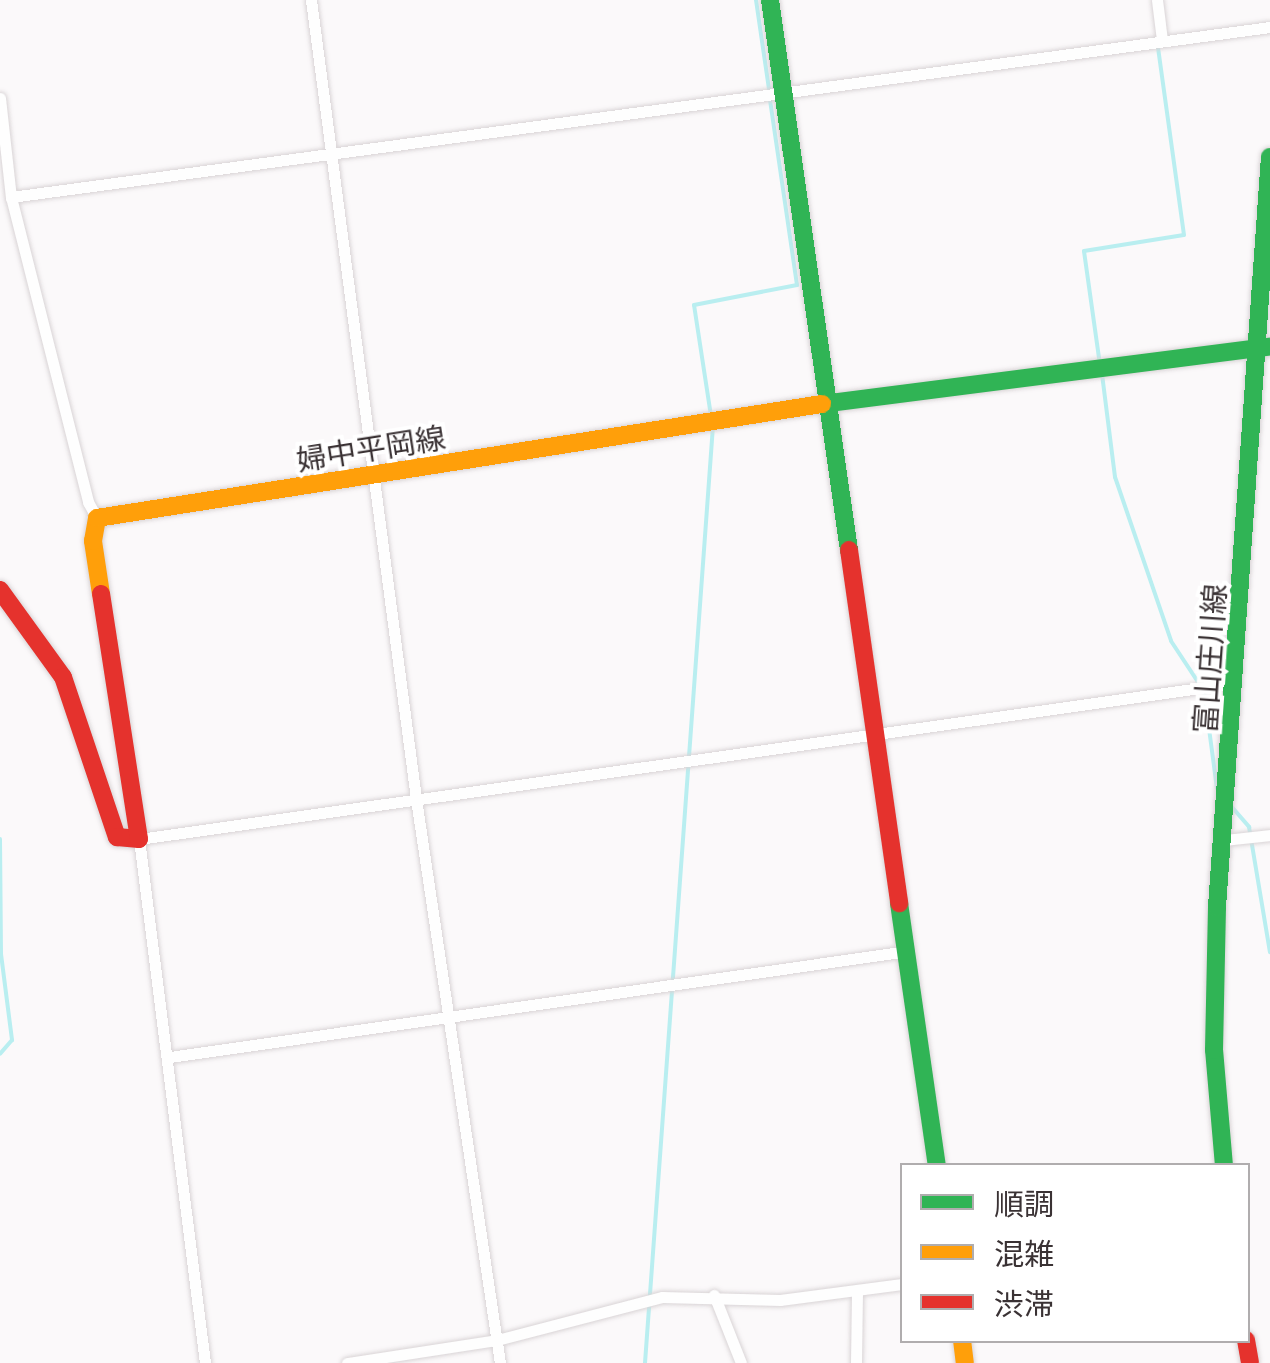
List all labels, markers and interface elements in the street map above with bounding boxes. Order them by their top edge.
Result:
street label: 婦中平岡線 [294,420,448,480]
street label: 富山庄川線 [1188,583,1234,735]
legend [900,1163,1250,1343]
text: 順調 [994,1185,1054,1224]
text: 混雑 [994,1235,1054,1274]
text: 渋滞 [994,1285,1054,1324]

